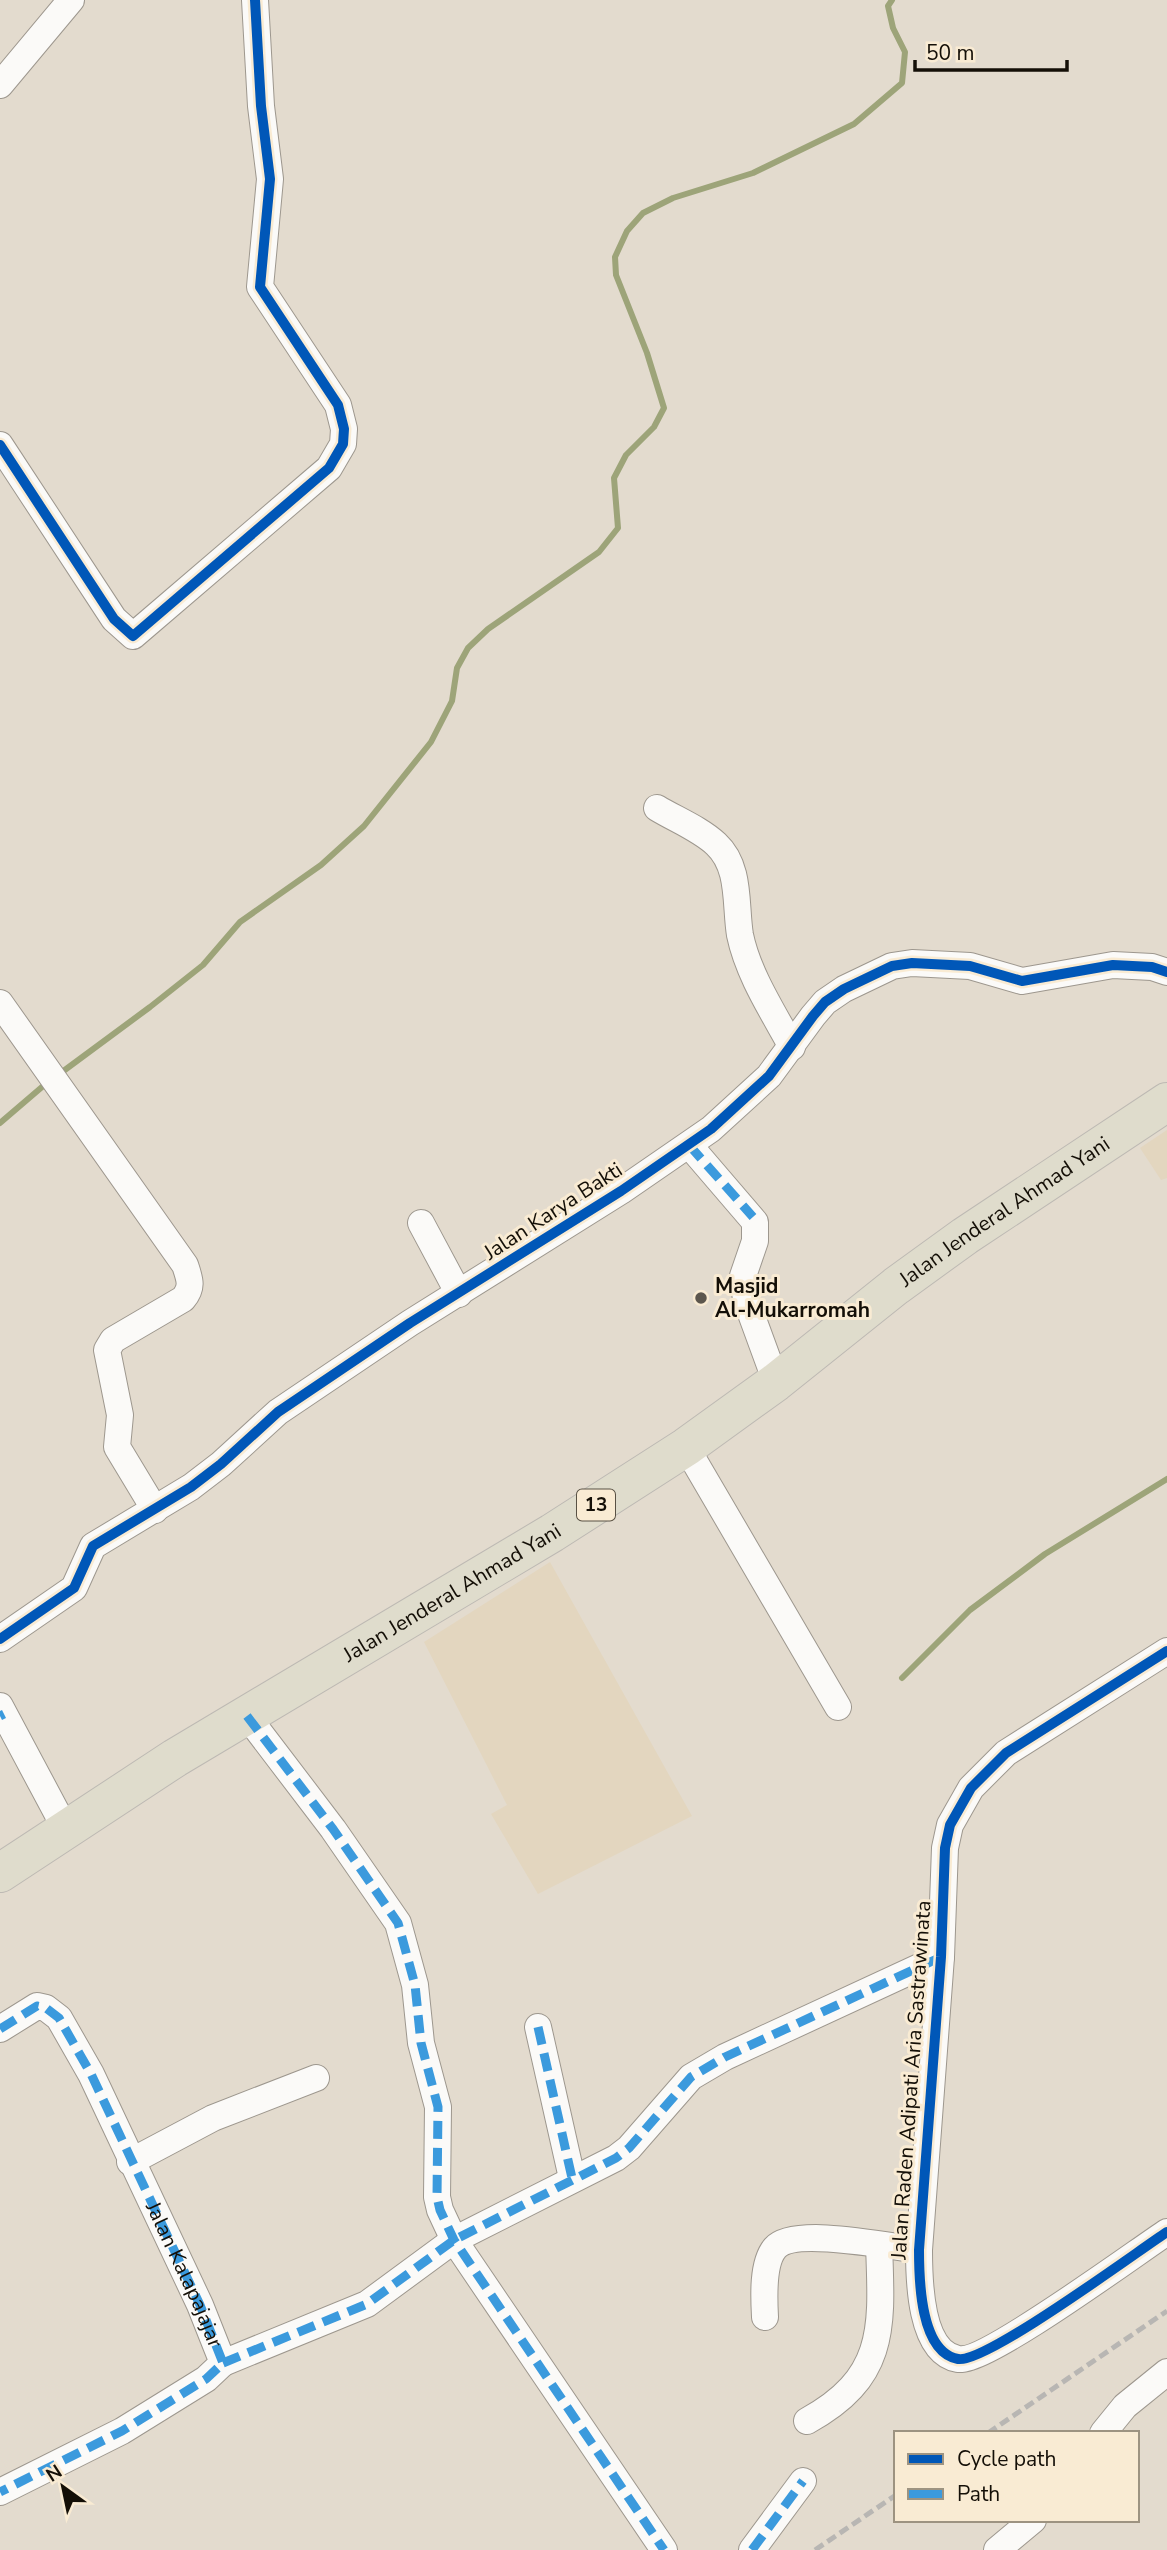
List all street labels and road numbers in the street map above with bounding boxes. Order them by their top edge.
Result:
street label: Jalan Jenderal Ahmad Yani [893,1130,1115,1294]
street label: Jalan Karya Bakti [477,1156,628,1267]
road number: 13 [577,1490,615,1520]
street label: Jalan Jenderal Ahmad Yani [337,1517,566,1669]
street label: Jalan Raden Adipati Aria Sastrawinata [884,1900,938,2261]
street label: Jalan Kalapajajar [139,2196,230,2352]

